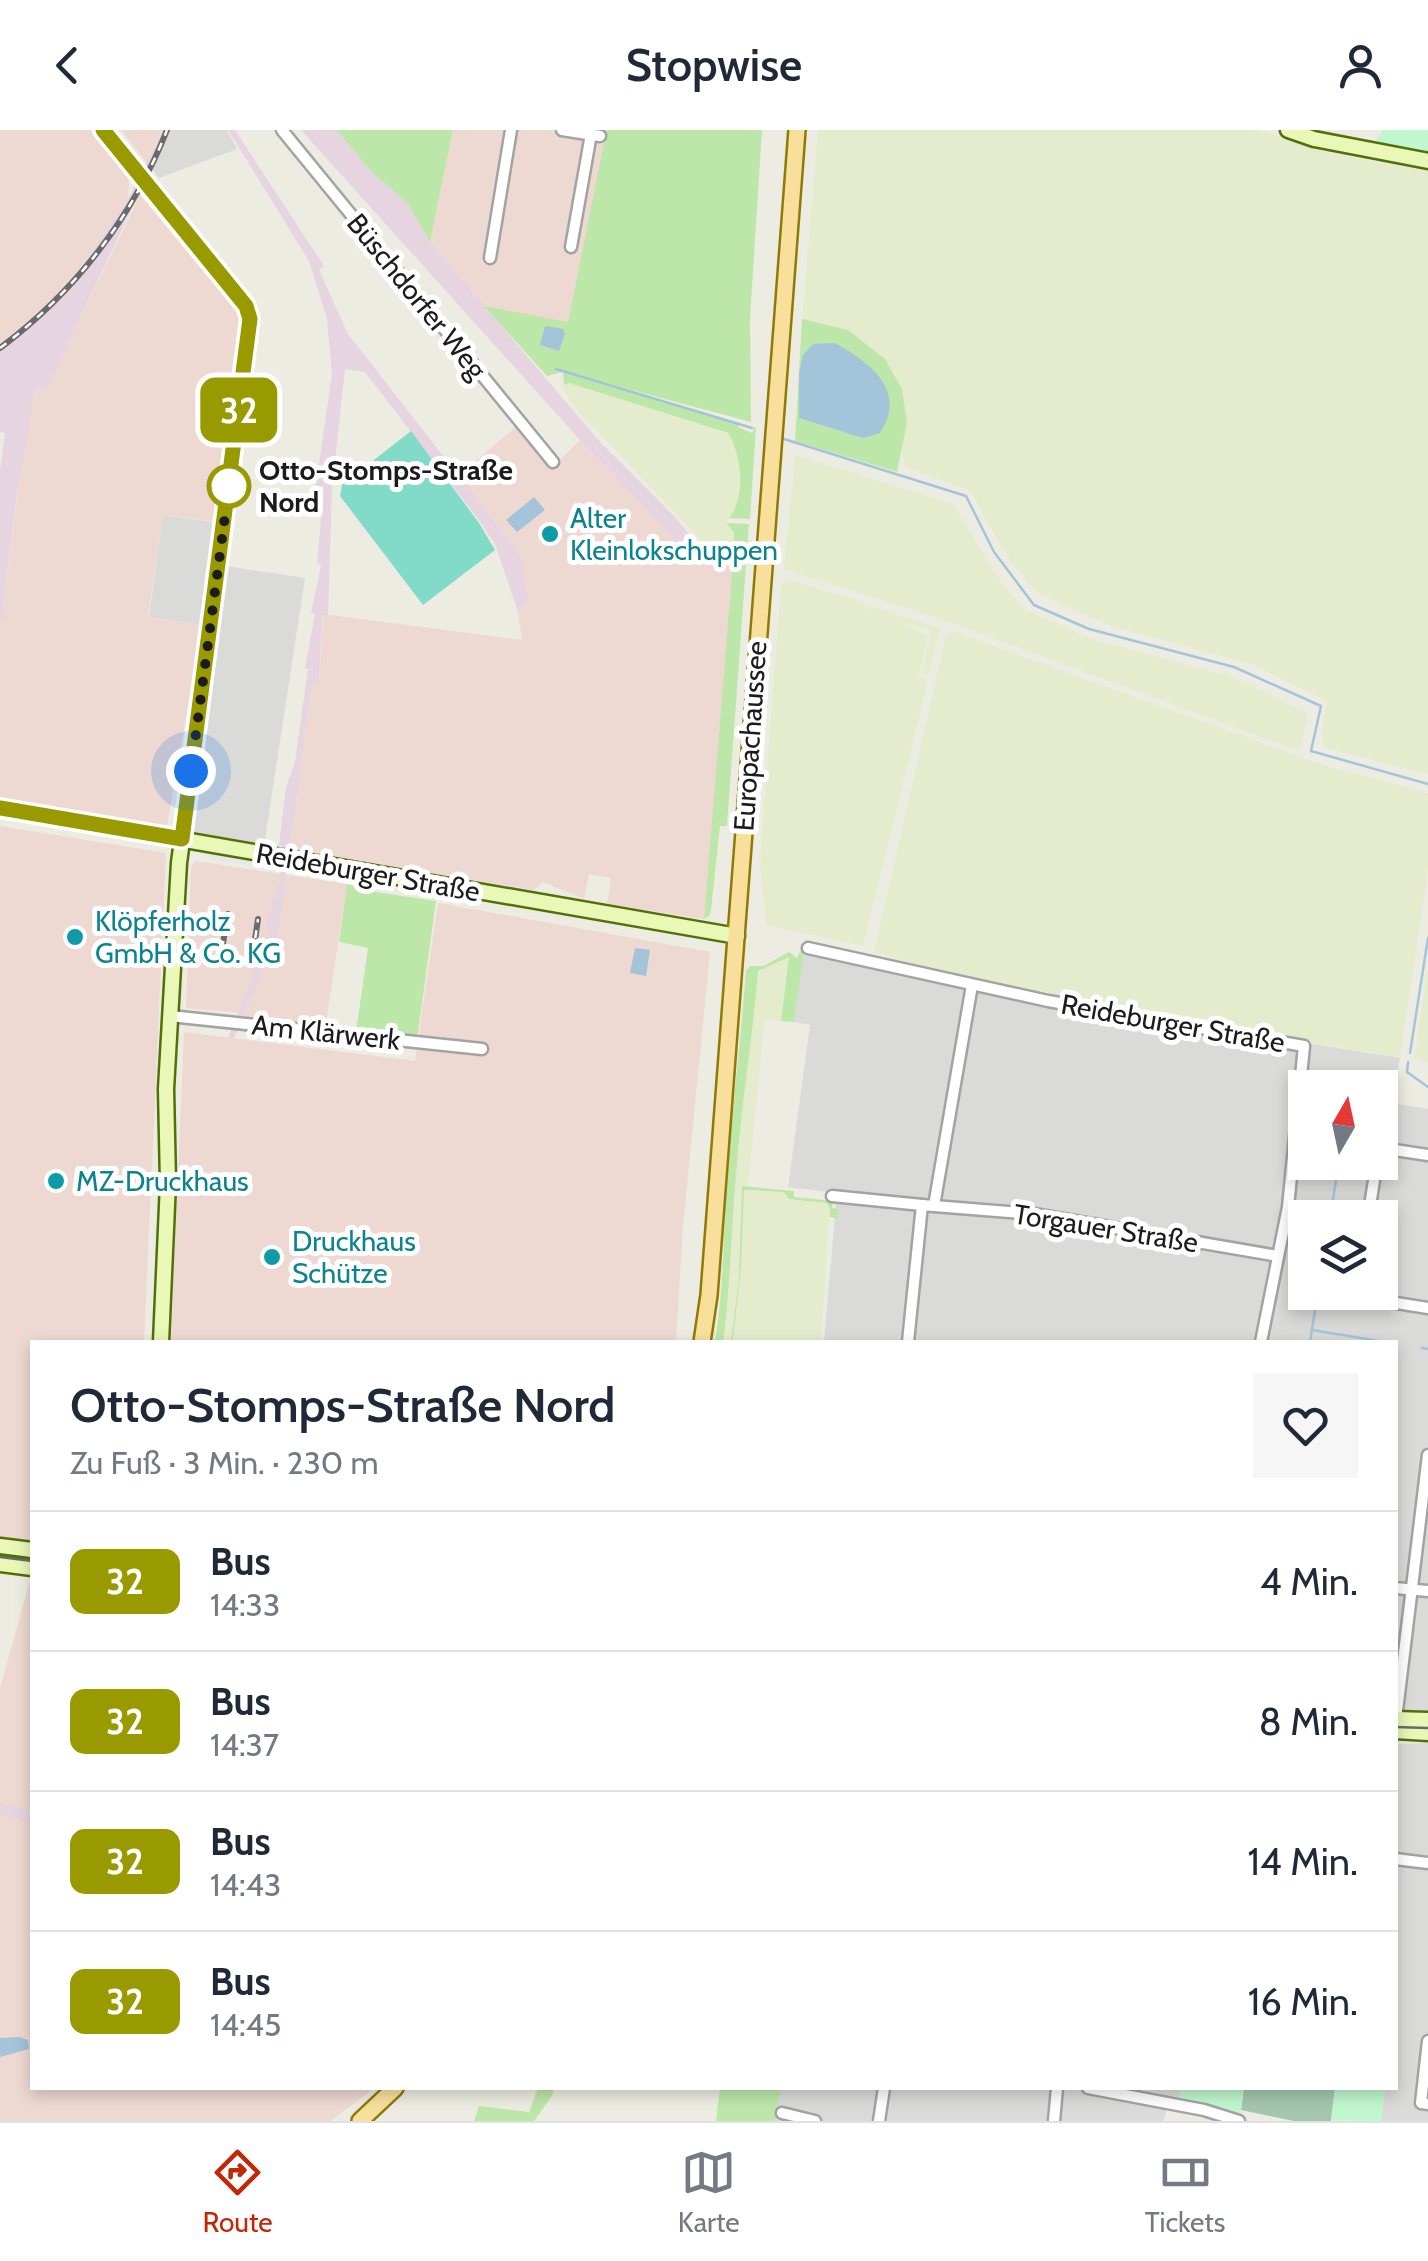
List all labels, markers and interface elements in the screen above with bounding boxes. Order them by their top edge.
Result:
icon: back [40,38,95,93]
text: Stopwise [626,38,802,92]
icon: person [1333,38,1388,93]
street label: Büschdorfer Weg [340,207,495,386]
line badge: 32 [194,378,284,442]
text: 32 [220,389,258,432]
place label: Otto-Stomps-Straße Nord [259,453,513,519]
marker: Otto-Stomps-Straße Nord [208,465,250,507]
place label: Alter Kleinlokschuppen [570,501,778,567]
marker: Alter Kleinlokschuppen [539,523,561,545]
street label: Europachaussee [726,640,774,832]
your location [166,746,216,796]
street label: Reideburger Straße [253,836,483,908]
place label: Klöpferholz GmbH & Co. KG [95,904,281,970]
marker: Klöpferholz GmbH & Co. KG [64,926,86,948]
street label: Reideburger Straße [1058,987,1288,1059]
street label: Am Klärwerk [250,1007,402,1057]
north arrow [1288,1070,1398,1180]
map controls [1288,1070,1398,1310]
place label: MZ-Druckhaus [76,1164,249,1198]
marker: MZ-Druckhaus [45,1170,67,1192]
street label: Torgauer Straße [1011,1197,1201,1259]
button: layers [1288,1200,1398,1310]
place label: Druckhaus Schütze [292,1224,416,1290]
marker: Druckhaus Schütze [261,1246,283,1268]
button: heart [1253,1373,1358,1478]
text: Otto-Stomps-Straße Nord [70,1376,615,1434]
text: Zu Fuß · 3 Min. · 230 m [70,1443,378,1482]
text: Bus [210,1538,271,1585]
text: 4 Min. [1260,1558,1358,1605]
text: 32 [106,1560,144,1603]
text: 14:33 [210,1585,280,1624]
text: Bus [210,1678,271,1725]
text: 8 Min. [1259,1698,1358,1745]
text: 32 [106,1700,144,1743]
text: 14:37 [210,1725,279,1764]
text: Bus [210,1818,271,1865]
text: 14 Min. [1247,1838,1358,1885]
text: 32 [106,1840,144,1883]
text: 14:43 [210,1865,281,1904]
text: Bus [210,1958,271,2005]
text: 16 Min. [1248,1978,1358,2025]
text: 32 [106,1980,144,2023]
text: 14:45 [210,2005,281,2044]
tab: Route [203,2145,273,2239]
tab: Karte [678,2145,740,2239]
tab: Tickets [1145,2145,1225,2239]

